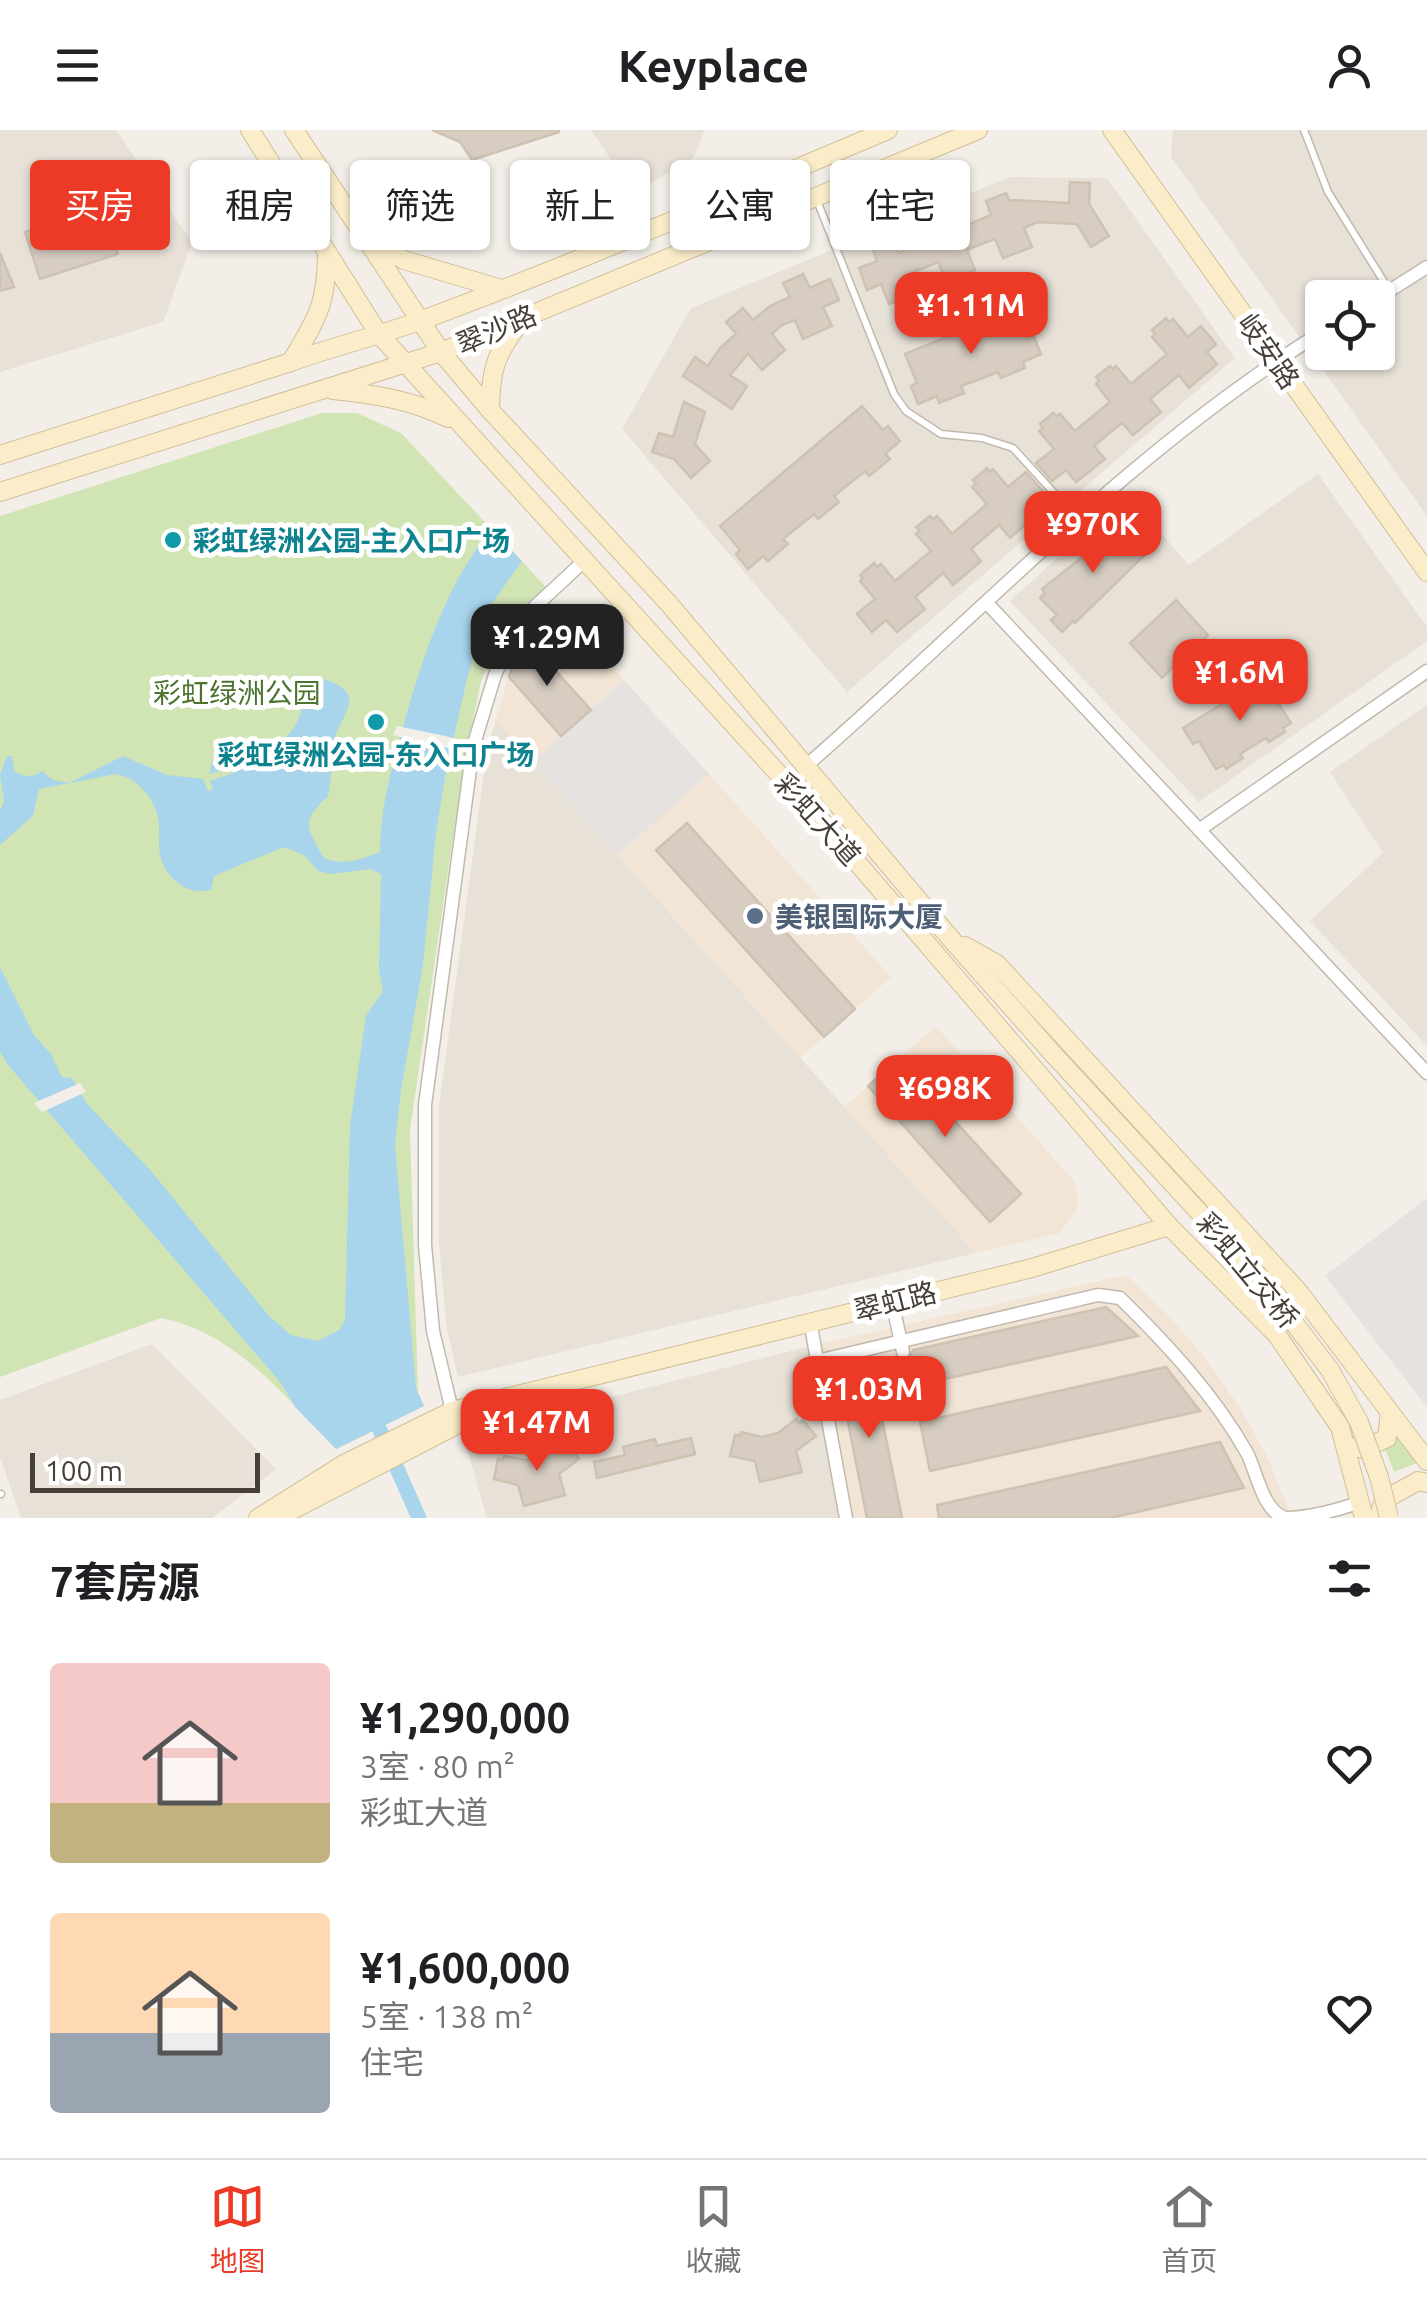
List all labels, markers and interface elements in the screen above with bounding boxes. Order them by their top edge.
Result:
icon: menu [50,38,105,93]
icon: person [1322,38,1377,93]
text: Keyplace [618,40,809,91]
chip: 买房 [30,160,170,250]
chip: 租房 [190,160,330,250]
chip: 筛选 [350,160,490,250]
chip: 新上 [510,160,650,250]
chip: 公寓 [670,160,810,250]
chip: 住宅 [830,160,970,250]
pin: ¥1.11M [890,272,1052,357]
map controls [1305,280,1395,370]
button: locate [1305,280,1395,370]
text: ¥1.11M [917,286,1025,322]
street label: 翠沙路 [451,298,541,360]
street label: 岐安路 [1232,308,1306,394]
pin: ¥970K [1023,491,1163,576]
text: ¥970K [1046,505,1140,541]
place label: 彩虹绿洲公园-主入口广场 [193,525,510,556]
marker: 彩虹绿洲公园-主入口广场 [162,529,184,551]
pin: ¥1.29M [466,604,628,689]
text: ¥1.29M [493,618,601,654]
pin: ¥1.6M [1170,639,1310,724]
text: ¥1.6M [1195,653,1285,689]
park label: 彩虹绿洲公园 [153,677,321,708]
marker: 彩虹绿洲公园-东入口广场 [365,711,387,733]
place label: 彩虹绿洲公园-东入口广场 [217,739,535,770]
street label: 彩虹大道 [769,767,867,871]
place label: 美银国际大厦 [775,901,943,932]
marker: 美银国际大厦 [744,905,766,927]
pin: ¥698K [875,1055,1015,1140]
text: ¥698K [898,1069,992,1105]
street label: 彩虹立交桥 [1191,1206,1305,1334]
street label: 翠虹路 [850,1276,940,1326]
pin: ¥1.03M [788,1356,950,1441]
text: ¥1.03M [815,1370,923,1406]
pin: ¥1.47M [456,1389,618,1474]
text: ¥1.47M [483,1403,591,1439]
scale bar [30,1448,260,1492]
text: 100 m [45,1455,123,1486]
icon: filters [1322,1551,1377,1606]
text: 7套房源 [50,1558,200,1605]
text: ¥1,290,000 [360,1694,570,1741]
icon: home [130,1703,250,1823]
icon: heart [1322,1736,1377,1791]
text: 3室 · 80 m² [360,1748,515,1784]
text: 彩虹大道 [360,1794,488,1830]
text: ¥1,600,000 [360,1944,570,1991]
icon: home [130,1953,250,2073]
icon: heart [1322,1986,1377,2041]
text: 5室 · 138 m² [360,1998,533,2034]
text: 住宅 [360,2044,424,2080]
tab: 地图 [210,2179,266,2279]
tab: 收藏 [685,2179,741,2279]
tab: 首页 [1161,2179,1217,2279]

